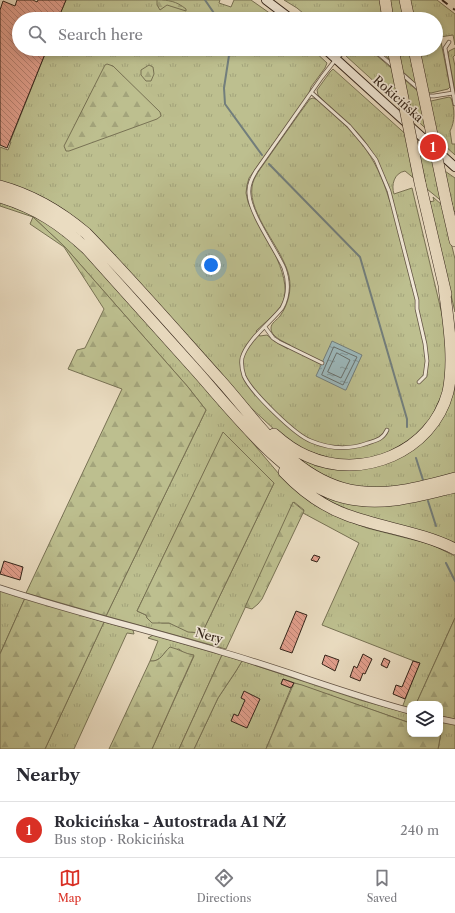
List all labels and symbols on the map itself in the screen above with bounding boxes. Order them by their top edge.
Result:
street label: Rokicińska [370,72,427,125]
pin: 1 [420,132,446,162]
your location [201,255,221,275]
street label: Nery [194,624,225,647]

